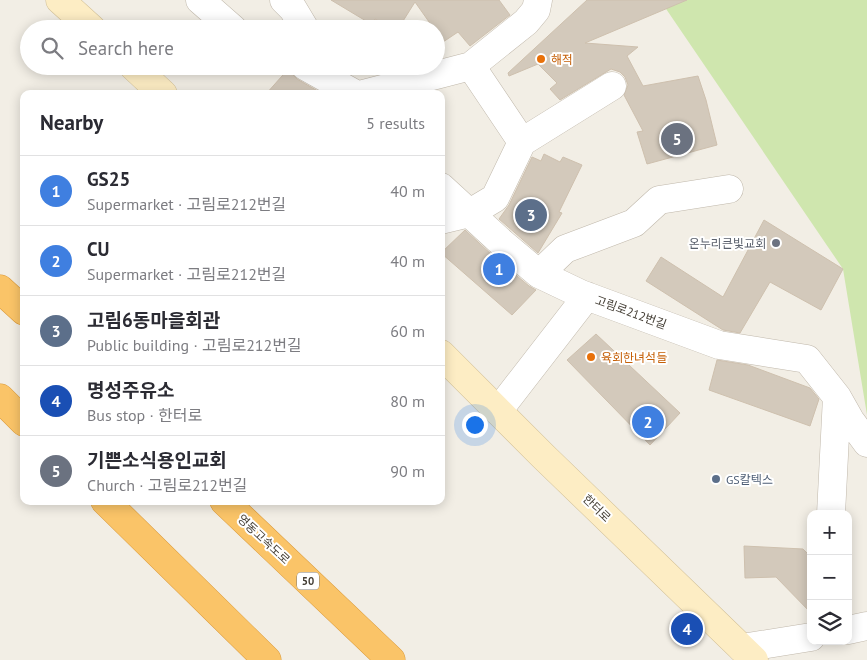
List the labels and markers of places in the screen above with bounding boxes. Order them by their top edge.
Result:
place label: 해적 [551,52,573,67]
marker: 해적 [535,53,547,65]
pin: 5 [661,120,693,158]
pin: 3 [515,196,547,234]
place label: 온누리큰빛교회 [689,236,766,251]
marker: 온누리큰빛교회 [770,237,782,249]
pin: 1 [483,250,515,288]
place label: 육회한녀석들 [601,350,667,365]
marker: 육회한녀석들 [585,351,597,363]
pin: 2 [632,403,664,441]
place label: GS칼텍스 [726,472,773,487]
marker: GS칼텍스 [710,473,722,485]
pin: 4 [671,610,703,648]

